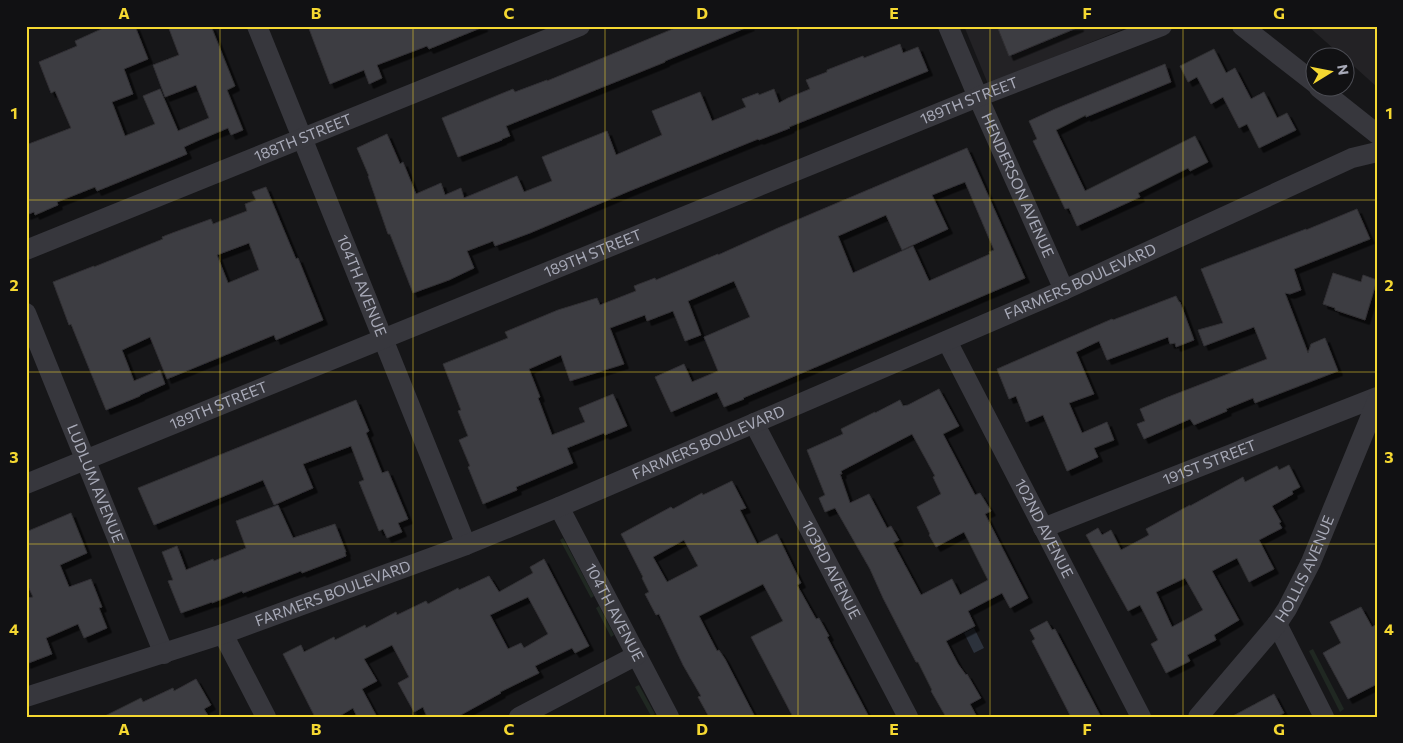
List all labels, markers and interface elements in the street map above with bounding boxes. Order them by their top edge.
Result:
text: A [118,3,130,22]
text: B [311,3,322,22]
text: C [504,3,515,22]
text: D [696,3,708,22]
text: E [889,3,899,22]
text: F [1082,3,1092,22]
text: G [1273,3,1285,22]
north arrow [1306,48,1356,98]
text: N [1334,63,1353,76]
street label: 189TH STREET [917,72,1021,128]
text: 1 [10,103,18,122]
text: 1 [1385,103,1393,122]
street label: 188TH STREET [251,109,355,165]
street label: HENDERSON AVENUE [978,110,1058,260]
street label: 189TH STREET [541,225,644,280]
street label: 104TH AVENUE [334,232,391,339]
street label: FARMERS BOULEVARD [1001,239,1159,323]
text: 2 [9,275,19,294]
text: 2 [1384,275,1394,294]
street label: 189TH STREET [167,377,270,433]
street label: FARMERS BOULEVARD [629,401,787,483]
street label: LUDLUM AVENUE [64,421,128,545]
street label: 191ST STREET [1160,435,1259,488]
text: 3 [9,447,19,466]
text: 3 [1384,447,1394,466]
street label: 102ND AVENUE [1012,475,1078,581]
street label: HOLLIS AVENUE [1271,512,1337,625]
street label: 103RD AVENUE [799,517,865,622]
street label: FARMERS BOULEVARD [252,556,413,630]
street label: 104TH AVENUE [582,560,648,664]
text: 4 [9,619,19,638]
text: 4 [1384,619,1394,638]
text: A [118,719,130,738]
text: B [311,719,322,738]
text: C [504,719,515,738]
text: D [696,719,708,738]
text: E [889,719,899,738]
text: F [1082,719,1092,738]
text: G [1273,719,1285,738]

